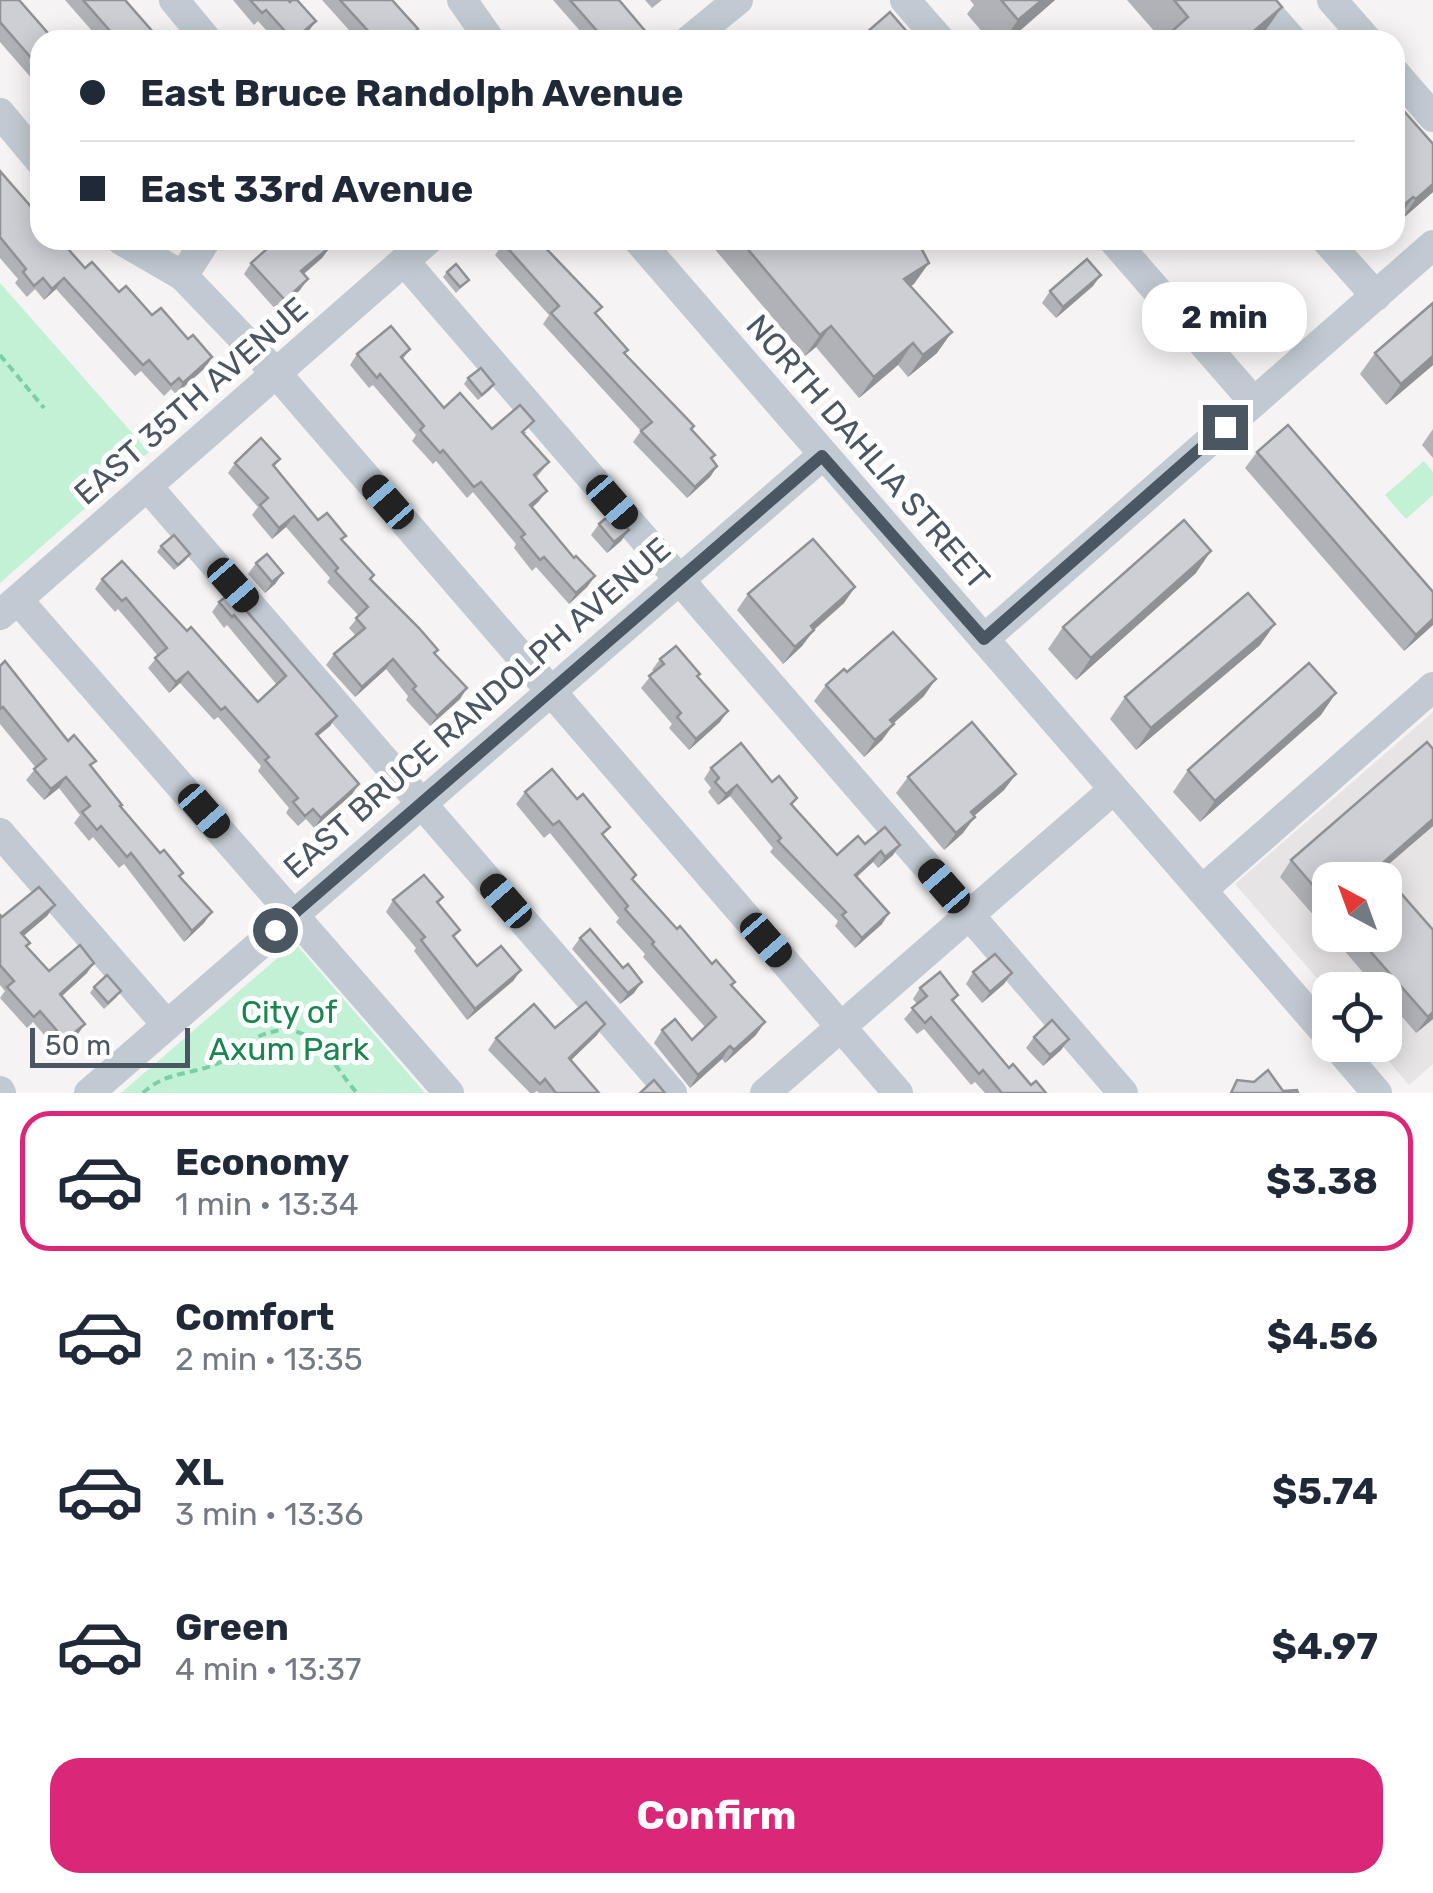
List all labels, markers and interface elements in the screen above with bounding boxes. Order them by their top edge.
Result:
text: East Bruce Randolph Avenue [140,70,683,116]
text: East 33rd Avenue [140,166,473,212]
callout: 2 min [1142,282,1308,352]
street label: EAST 35TH AVENUE [67,289,315,513]
text: 2 min [1181,298,1268,336]
street label: NORTH DAHLIA STREET [738,307,998,597]
route end [1203,405,1248,450]
car [357,470,419,534]
car [581,470,643,534]
street label: EAST BRUCE RANDOLPH AVENUE [276,530,678,886]
car [202,553,264,617]
car [173,779,235,843]
car [913,854,975,918]
north arrow [1312,862,1402,952]
map controls [1312,862,1402,1062]
car [475,869,537,933]
route start [253,908,298,953]
car [735,908,797,972]
button: locate [1312,972,1402,1062]
park label: City of Axum Park [209,993,370,1068]
scale bar [30,1023,190,1068]
text: 50 m [45,1029,111,1062]
icon: car [55,1136,145,1226]
text: Economy [175,1139,349,1185]
text: $3.38 [1266,1158,1378,1204]
text: 1 min · 13:34 [175,1185,359,1223]
icon: car [55,1291,145,1381]
text: Comfort [175,1294,334,1340]
text: $4.56 [1267,1313,1378,1359]
text: 2 min · 13:35 [175,1340,363,1378]
icon: car [55,1446,145,1536]
text: XL [175,1449,224,1495]
text: $5.74 [1272,1468,1378,1514]
text: 3 min · 13:36 [175,1495,364,1533]
icon: car [55,1601,145,1691]
text: Green [175,1604,289,1650]
text: $4.97 [1272,1623,1378,1669]
text: 4 min · 13:37 [175,1650,361,1688]
button: Confirm [50,1758,1383,1873]

